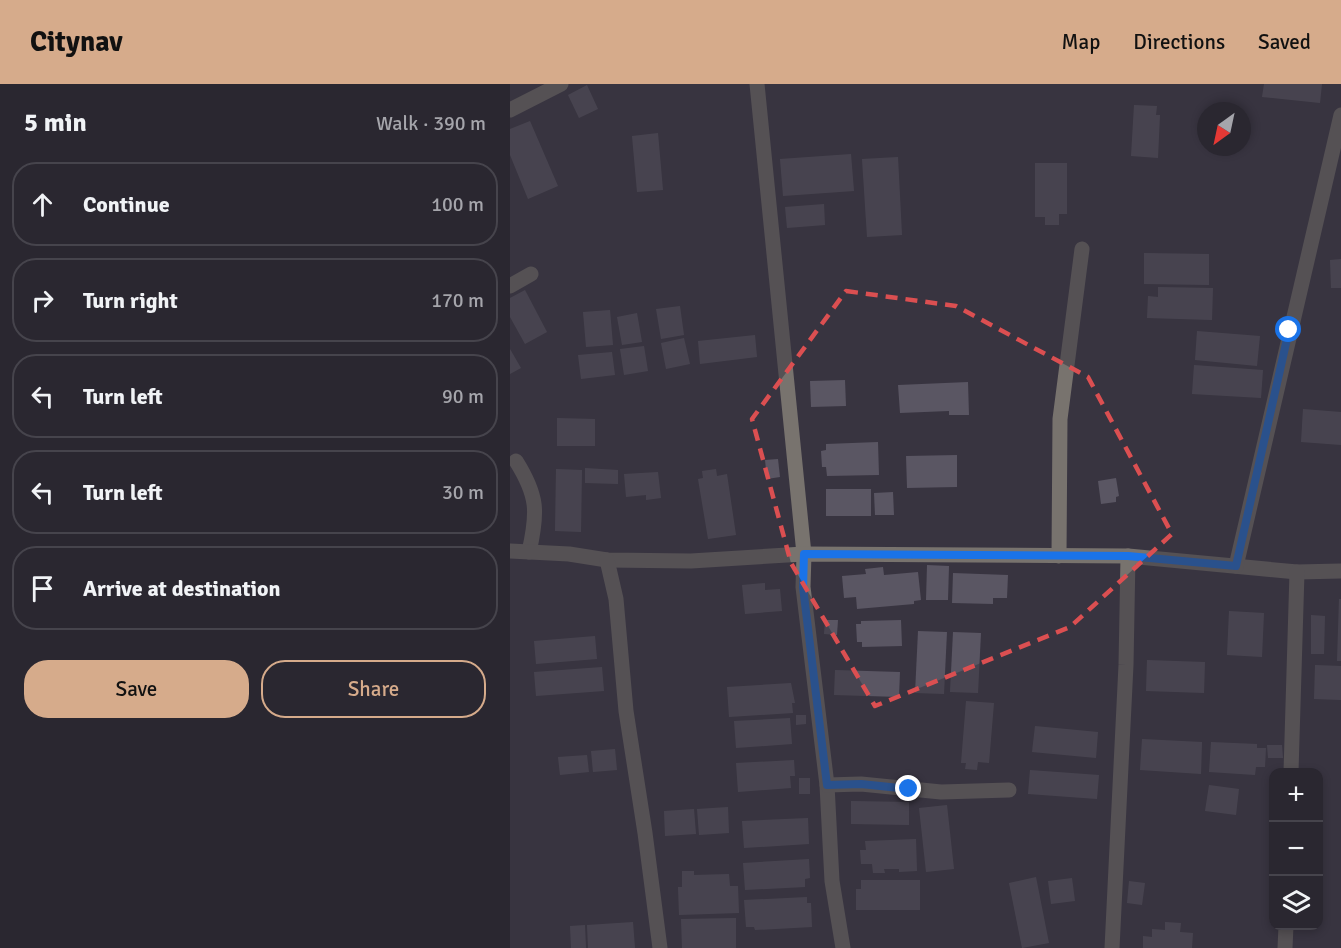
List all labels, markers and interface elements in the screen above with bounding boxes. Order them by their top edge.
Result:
text: Citynav [30,25,123,59]
text: Map [1062,29,1100,55]
text: Directions [1133,29,1225,55]
text: Saved [1258,29,1311,55]
north arrow [1197,102,1251,156]
text: 5 min [24,107,87,139]
text: Walk · 390 m [376,111,486,136]
icon: ahead [26,188,59,221]
text: Continue [83,191,170,218]
text: 100 m [431,192,484,217]
icon: right [26,284,59,317]
text: Turn right [83,287,178,314]
text: 170 m [431,288,484,313]
route start [1275,316,1301,342]
icon: left [26,380,59,413]
text: Turn left [83,383,163,410]
text: 90 m [442,384,484,409]
icon: left [26,476,59,509]
text: Turn left [83,479,163,506]
text: 30 m [442,480,484,505]
icon: arrive [26,572,59,605]
text: Arrive at destination [83,575,280,602]
button: Save [24,660,249,718]
button: Share [261,660,486,718]
map controls [1269,768,1323,930]
button: + [1269,768,1323,822]
route end [895,775,921,801]
button: − [1269,822,1323,876]
button: layers [1269,876,1323,930]

